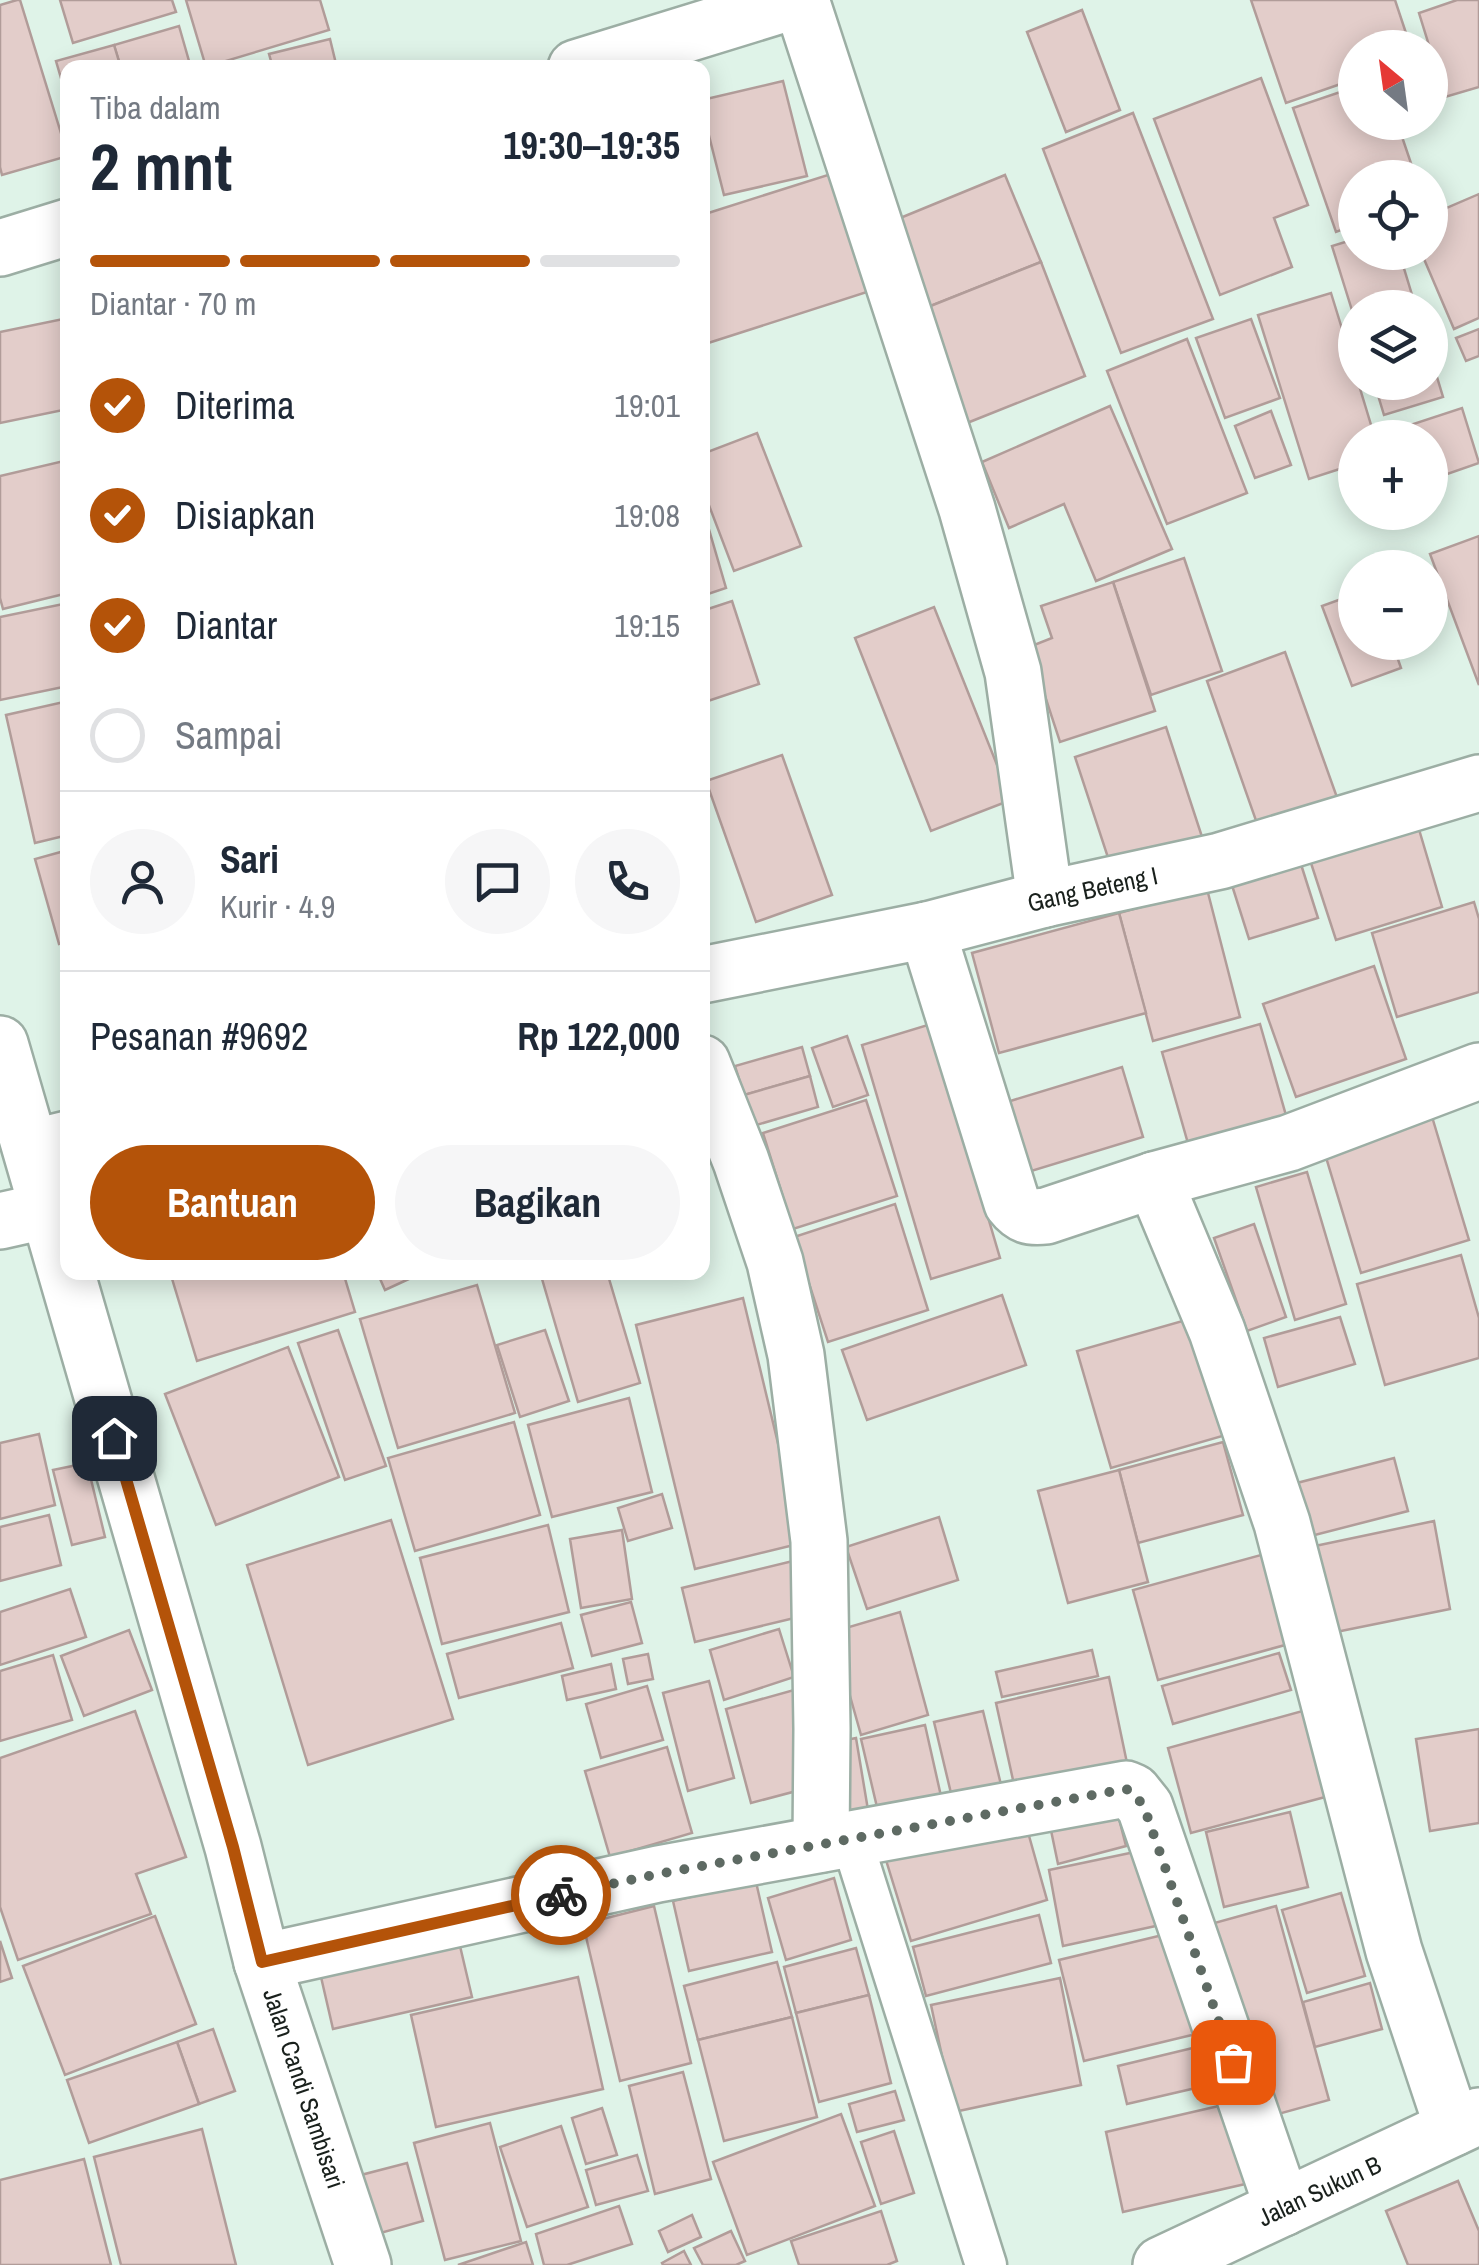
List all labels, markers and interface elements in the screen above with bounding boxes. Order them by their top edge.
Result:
north arrow [1338,30,1448,140]
map controls [1338,30,1448,660]
text: Tiba dalam [90,86,221,129]
text: 19:30–19:35 [503,120,680,171]
text: 2 mnt [90,123,232,210]
button: locate [1338,160,1448,270]
text: Diantar · 70 m [90,282,256,325]
button: layers [1338,290,1448,400]
icon: check [90,378,145,433]
text: Diterima [175,380,294,431]
text: 19:01 [614,384,680,427]
button: + [1338,420,1448,530]
icon: check [90,488,145,543]
text: Disiapkan [175,490,315,541]
text: 19:08 [614,494,680,537]
button: − [1338,550,1448,660]
icon: check [90,598,145,653]
text: Diantar [175,600,277,651]
text: 19:15 [614,604,680,647]
text: Sampai [175,710,282,761]
button: person [90,829,195,934]
button: chat [445,829,550,934]
button: phone [575,829,680,934]
text: Sari [220,834,279,885]
street label: Gang Beteng I [1024,858,1161,920]
text: Kurir · 4.9 [220,885,335,928]
text: Pesanan #9692 [90,1011,308,1062]
text: Rp 122,000 [517,1011,680,1062]
button: Bantuan [90,1145,375,1260]
button: Bagikan [395,1145,680,1260]
pin [72,1396,157,1481]
icon: home [87,1411,142,1466]
courier [511,1845,611,1945]
icon: bike [534,1868,589,1923]
street label: Jalan Candi Sambisari [255,1984,353,2193]
pin [1191,2020,1276,2105]
icon: bag [1206,2035,1261,2090]
street label: Jalan Sukun B [1252,2147,1387,2234]

